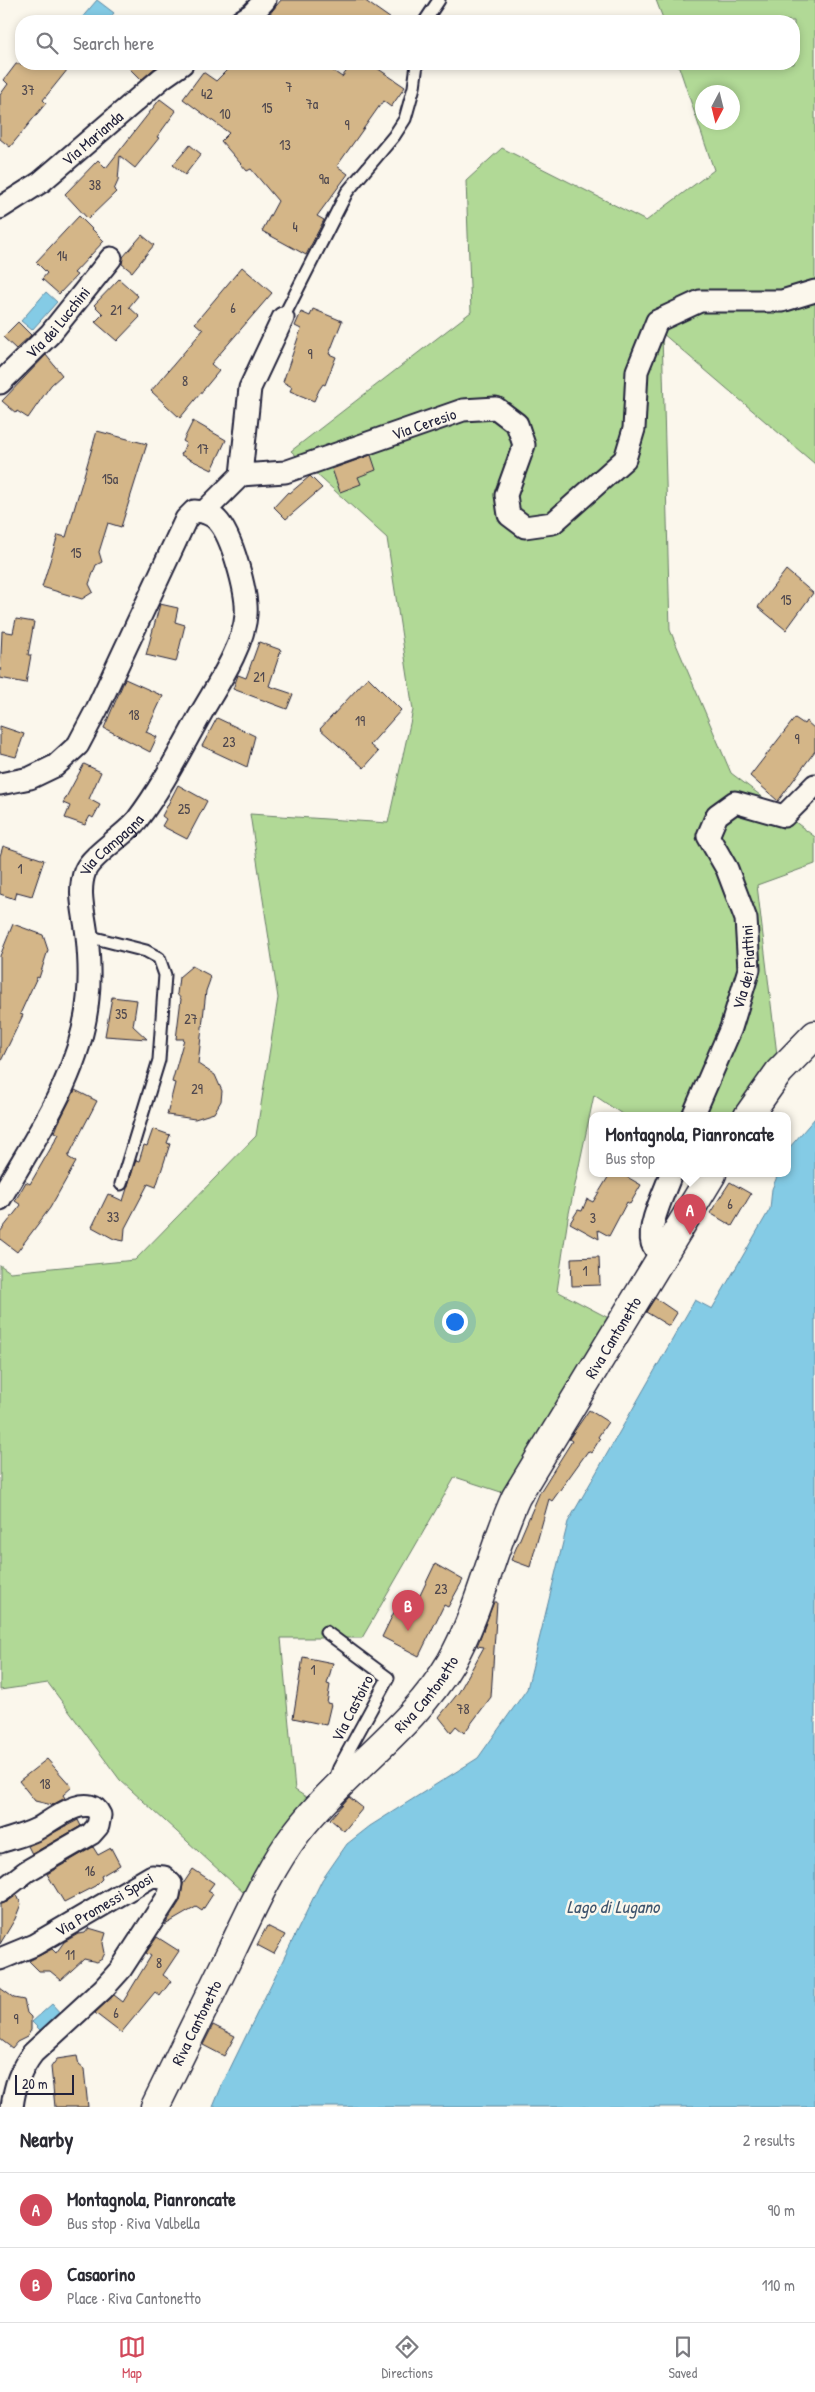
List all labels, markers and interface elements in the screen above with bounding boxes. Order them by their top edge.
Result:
search box [15,15,800,70]
icon: search [33,29,61,57]
text: Search here [73,30,154,56]
house number: 7 [286,77,293,96]
house number: 37 [21,80,35,99]
house number: 42 [201,84,213,103]
north arrow [695,85,740,130]
house number: 7a [306,94,319,113]
house number: 15 [261,98,273,117]
house number: 10 [219,104,231,123]
street label: Via Marianda [57,106,127,171]
house number: 9 [344,115,350,134]
house number: 13 [279,135,291,154]
house number: 9a [319,169,330,188]
house number: 38 [89,175,101,194]
house number: 4 [292,217,298,236]
house number: 14 [57,246,67,265]
street label: Via dei Lucchini [21,282,95,363]
house number: 6 [230,298,236,317]
house number: 21 [110,300,122,319]
house number: 9 [307,344,313,363]
house number: 8 [182,371,188,390]
street label: Via Ceresio [389,402,459,445]
house number: 17 [197,439,209,458]
house number: 15a [102,469,119,488]
house number: 15 [70,543,82,562]
house number: 15 [780,590,792,609]
house number: 21 [253,667,265,686]
house number: 18 [128,705,140,724]
house number: 19 [355,711,365,730]
house number: 9 [794,729,800,748]
house number: 23 [223,732,235,751]
house number: 25 [178,799,190,818]
street label: Via Campagna [73,810,149,879]
house number: 1 [17,859,23,878]
street label: Via dei Piattini [726,924,760,1012]
house number: 35 [115,1004,127,1023]
house number: 27 [184,1009,198,1028]
house number: 29 [191,1079,203,1098]
popup [589,1112,791,1177]
text: Montagnola, Pianroncate [606,1121,774,1147]
text: Bus stop [606,1147,655,1169]
pin: A [674,1194,706,1235]
house number: 6 [727,1194,733,1213]
house number: 33 [107,1207,119,1226]
house number: 3 [590,1208,596,1227]
house number: 1 [582,1261,588,1280]
street label: Riva Cantonetto [579,1292,647,1383]
your location [442,1309,468,1335]
house number: 23 [435,1579,447,1598]
pin: B [392,1590,424,1631]
street label: Riva Cantonetto [389,1651,464,1738]
house number: 1 [310,1660,316,1679]
street label: Via Castoiro [326,1670,378,1745]
house number: 78 [457,1699,470,1718]
house number: 18 [39,1774,51,1793]
house number: 16 [85,1861,96,1880]
street label: Via Promessi Sposi [51,1867,157,1941]
water label: Lago di Lugano [567,1894,661,1919]
house number: 11 [65,1945,75,1964]
house number: 8 [156,1953,162,1972]
street label: Riva Cantonetto [166,1976,227,2069]
house number: 6 [113,2003,119,2022]
house number: 9 [13,2009,19,2028]
scale bar [15,2072,74,2095]
text: 20 m [22,2074,48,2093]
text: Nearby [20,2125,73,2154]
text: 2 results [743,2129,795,2151]
text: Montagnola, Pianroncate [67,2186,236,2212]
text: A [32,2199,40,2221]
text: 90 m [767,2199,795,2221]
text: Bus stop · Riva Valbella [67,2212,200,2234]
text: Casaorino [67,2261,135,2287]
text: B [32,2274,40,2296]
text: 110 m [762,2274,795,2296]
text: Place · Riva Cantonetto [67,2287,201,2309]
tab: Map [118,2333,146,2382]
tab: Directions [381,2333,433,2382]
tab: Saved [669,2333,697,2382]

